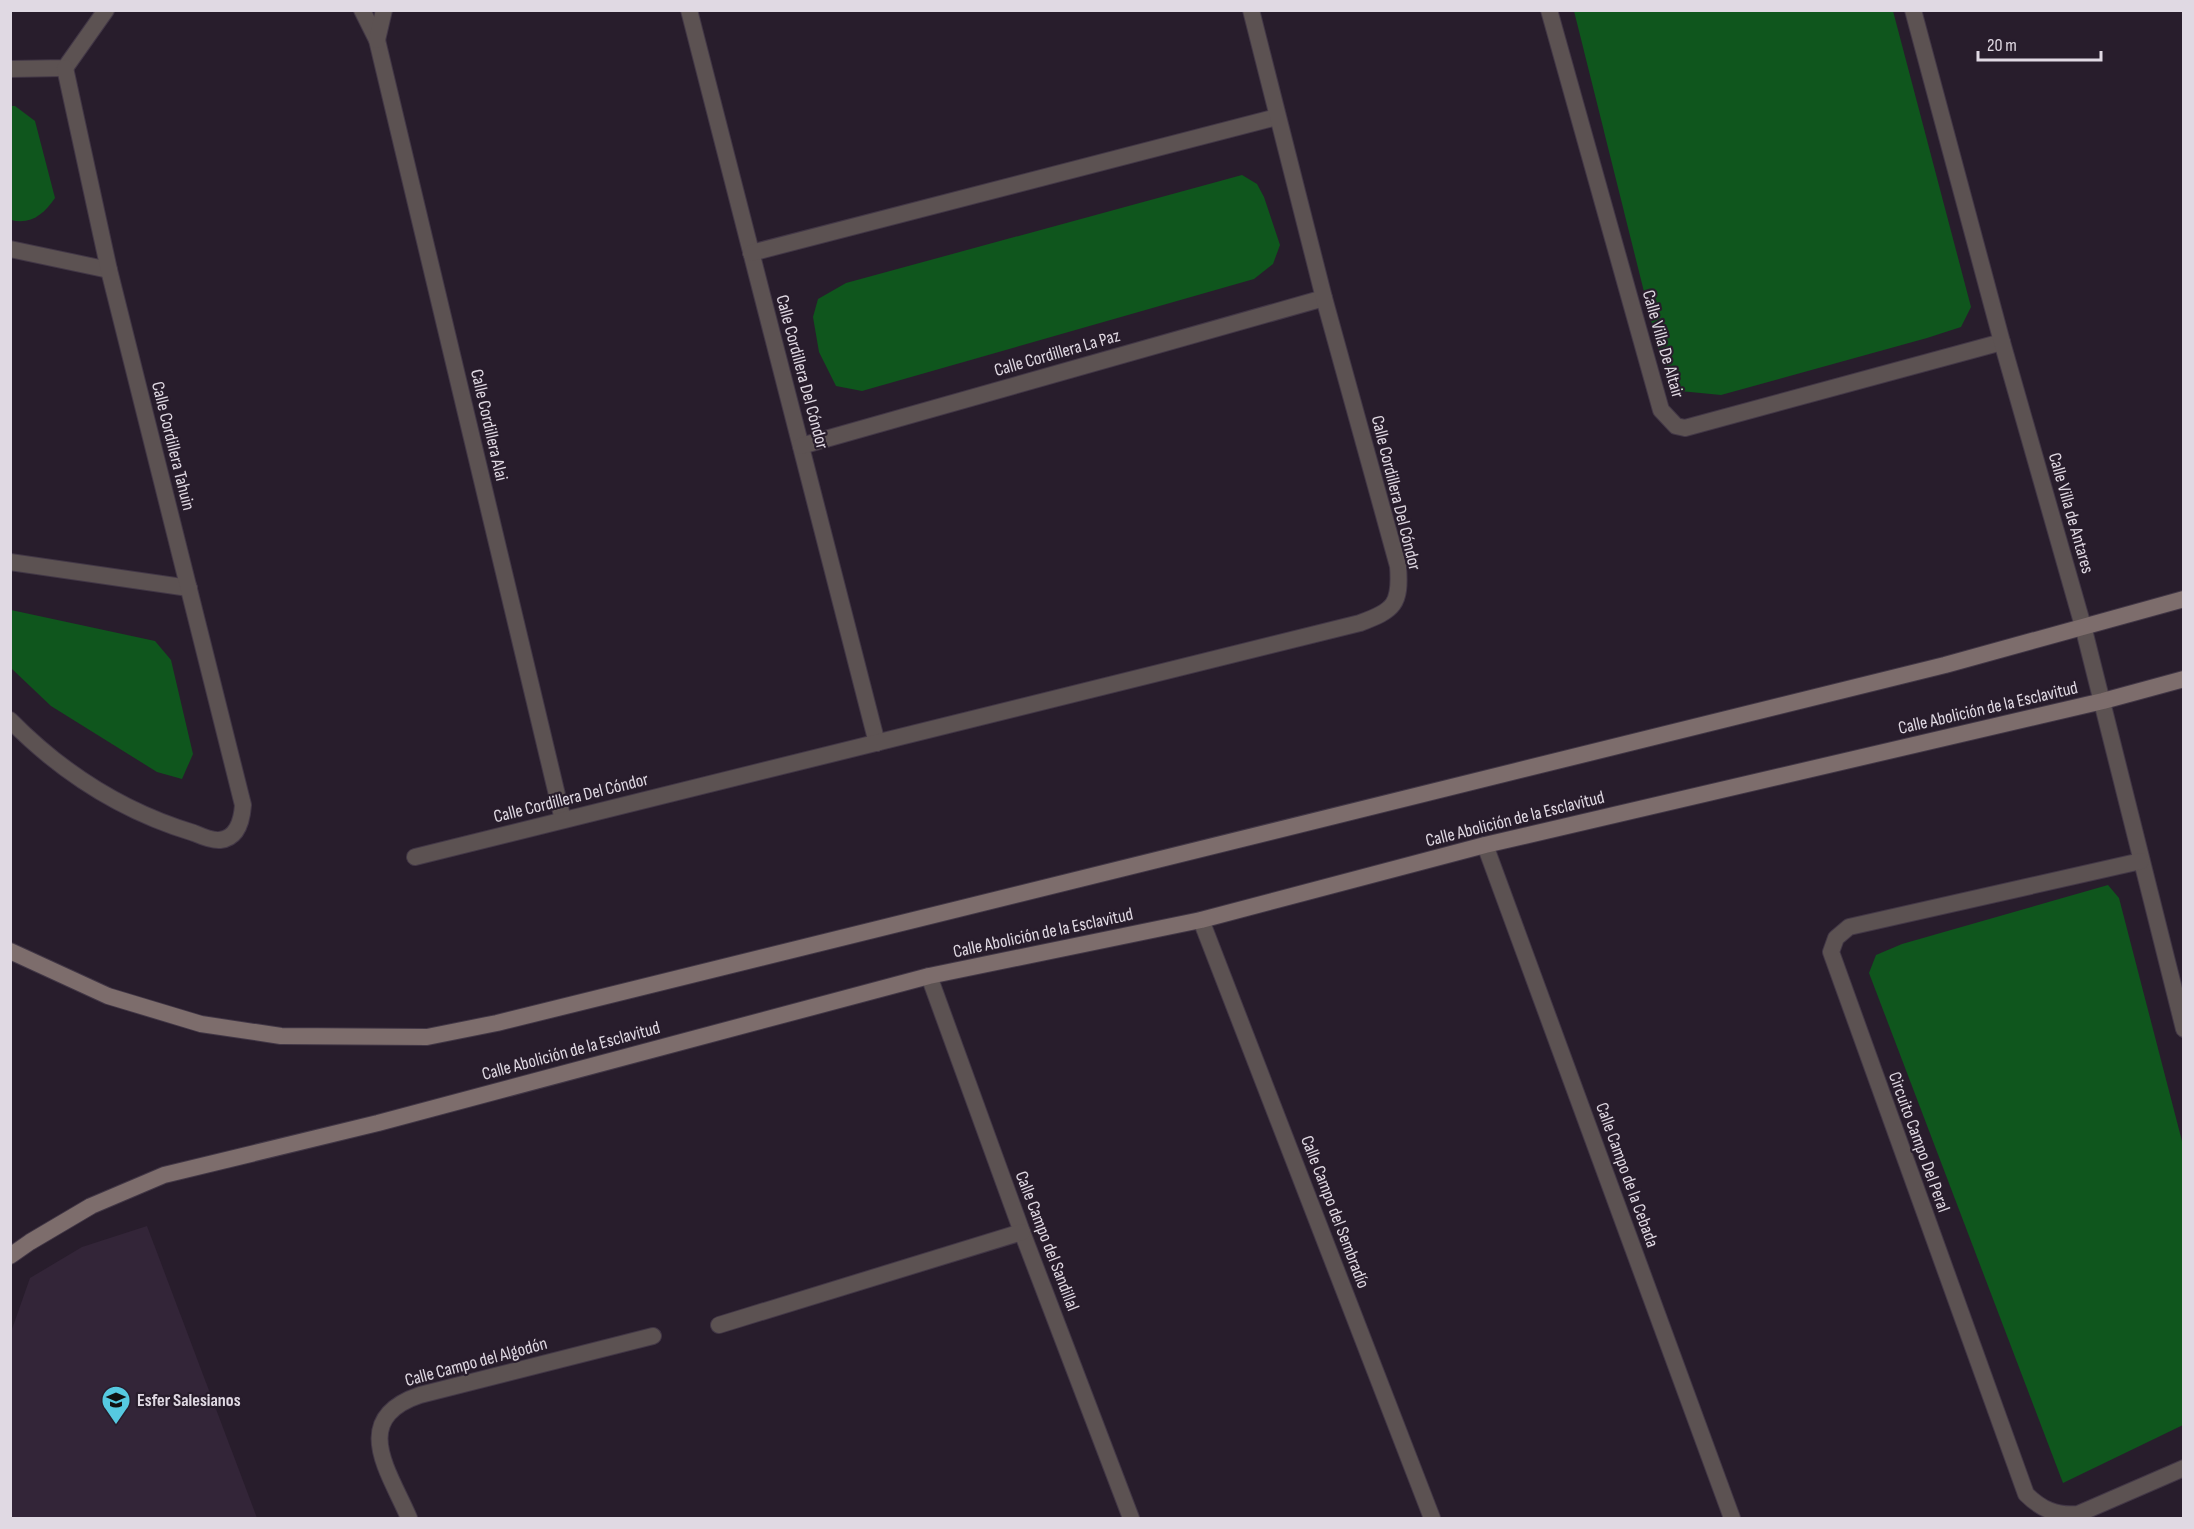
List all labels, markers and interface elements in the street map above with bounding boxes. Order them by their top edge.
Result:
scale bar [1978,24,2101,62]
text: 20 m [1987,35,2017,56]
street label: Calle Villa De Altair [1638,288,1688,400]
street label: Calle Cordillera Del Cóndor [771,293,833,451]
street label: Calle Cordillera La Paz [992,325,1123,381]
street label: Calle Cordillera Alai [466,367,512,483]
street label: Calle Cordillera Tahuin [147,379,199,513]
street label: Calle Cordillera Del Cóndor [1367,413,1425,573]
street label: Calle Villa de Antares [2044,450,2098,576]
street label: Calle Abolición de la Esclavitud [1896,677,2080,739]
street label: Calle Cordillera Del Cóndor [491,769,651,827]
street label: Calle Abolición de la Esclavitud [1423,787,1607,851]
street label: Calle Abolición de la Esclavitud [951,904,1135,962]
street label: Calle Abolición de la Esclavitud [480,1017,662,1085]
street label: Circuito Campo Del Peral [1884,1069,1954,1215]
street label: Calle Campo de la Cebada [1591,1100,1663,1250]
street label: Calle Campo del Sembradío [1296,1133,1374,1291]
street label: Calle Campo del Sandillal [1011,1168,1083,1314]
street label: Calle Campo del Algodón [403,1333,549,1391]
school or university icon: Esfer Salesianos [100,1384,132,1426]
place label: Esfer Salesianos [137,1390,241,1411]

